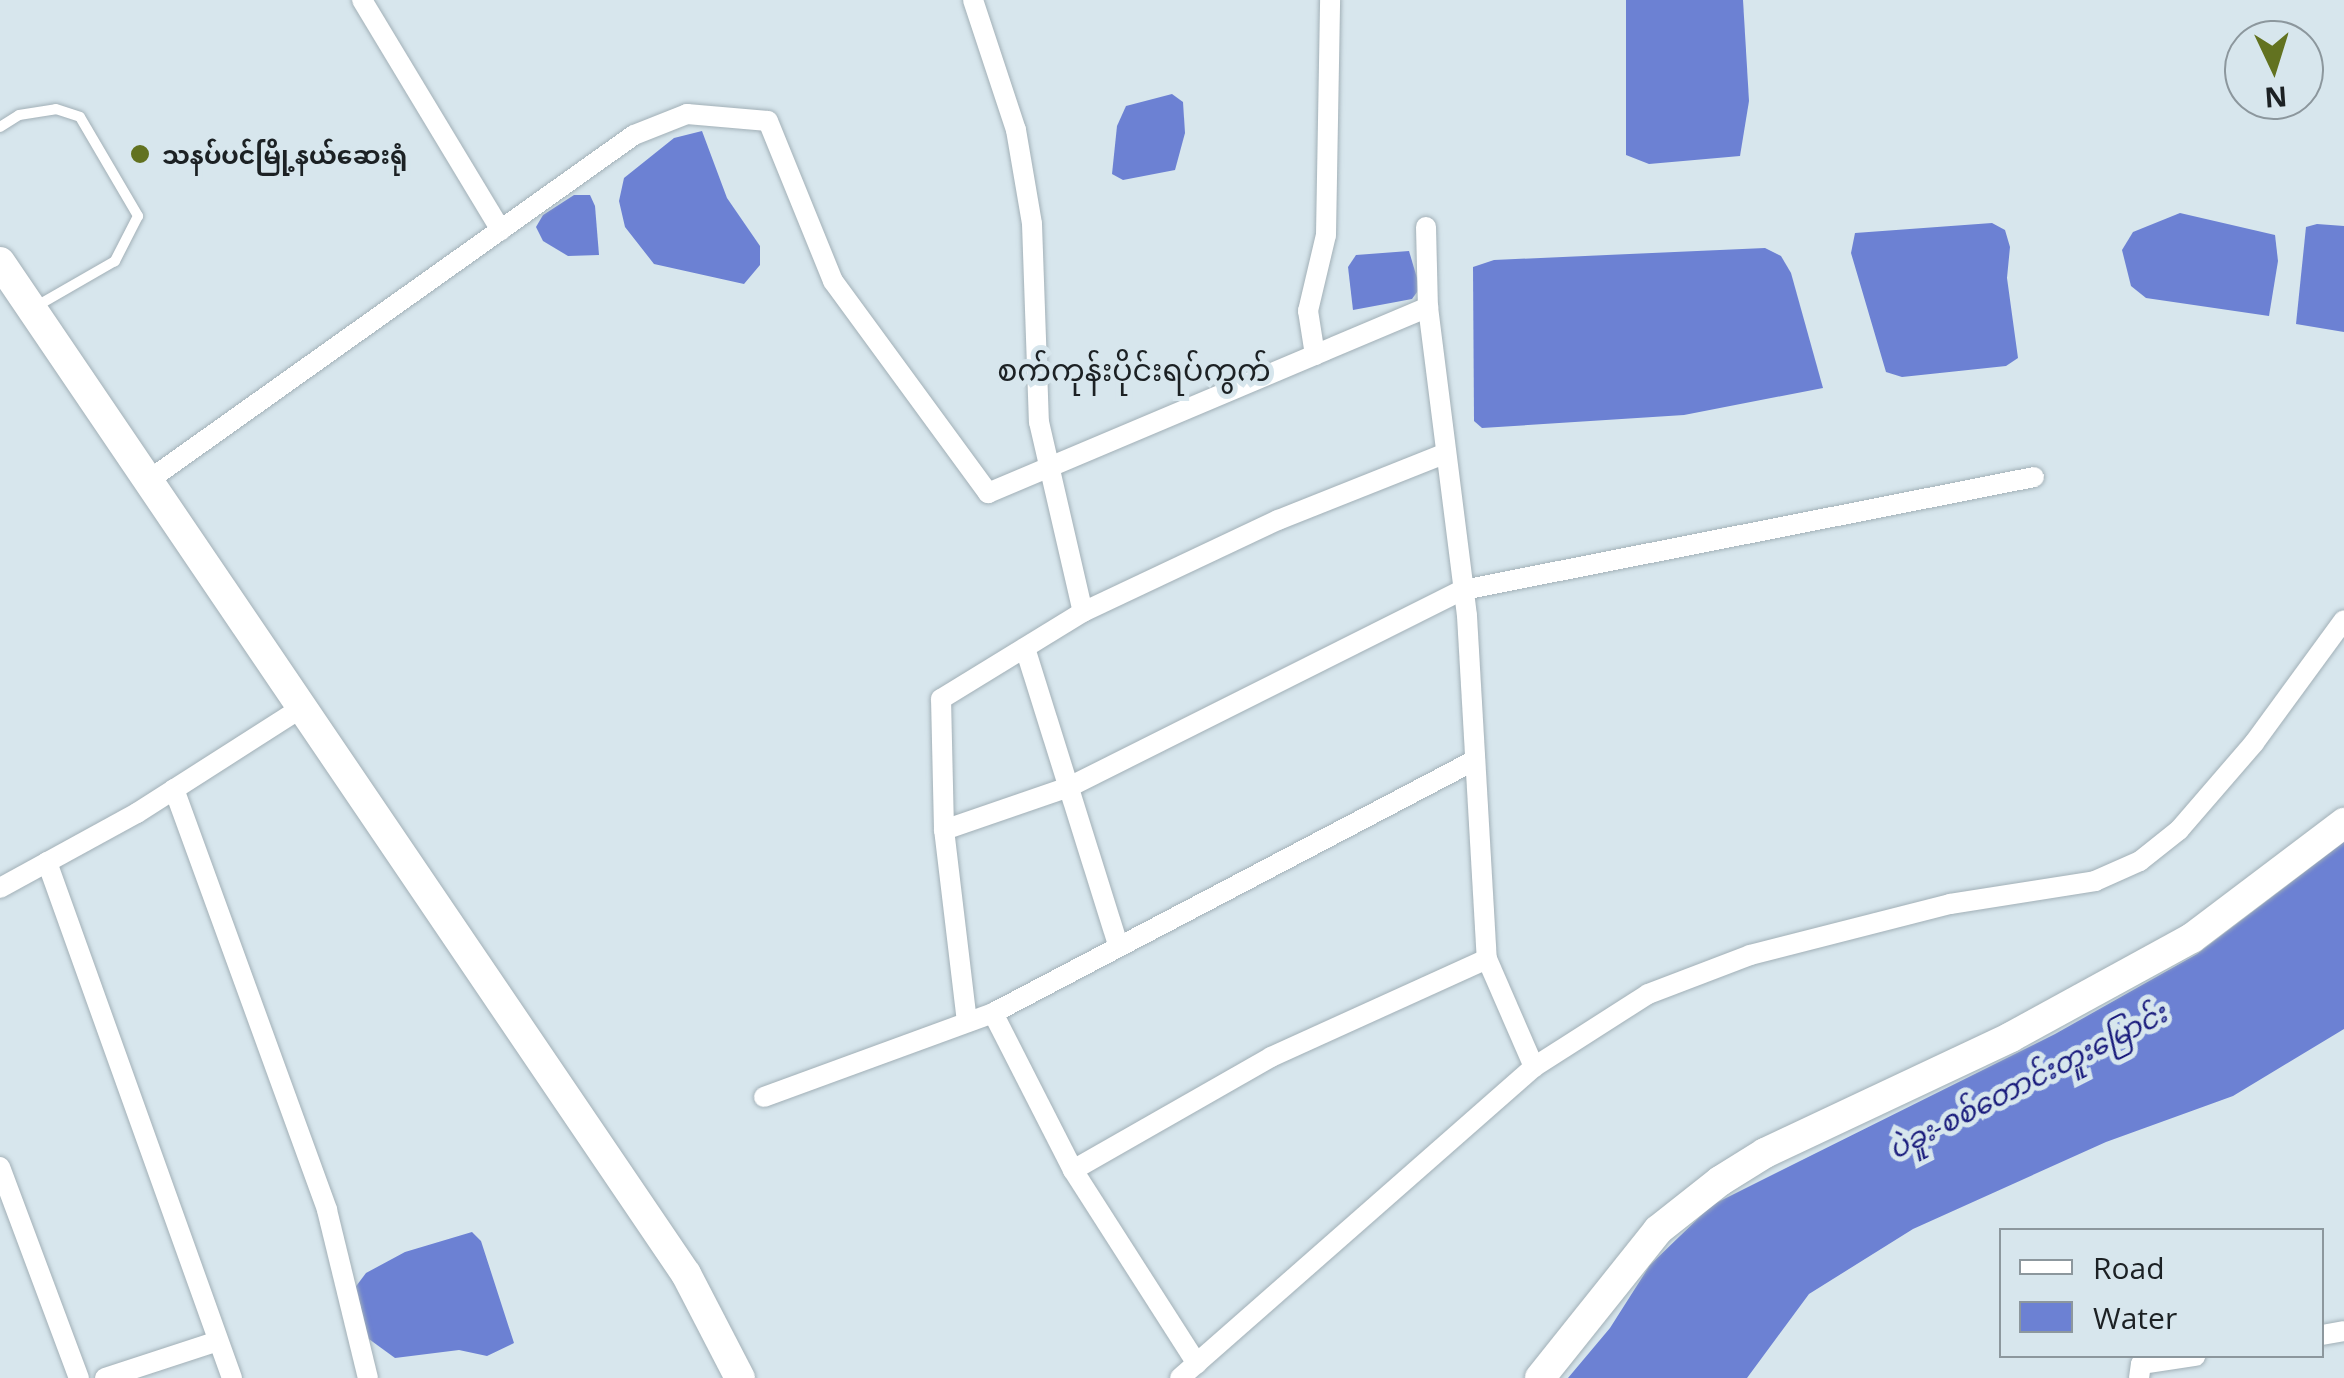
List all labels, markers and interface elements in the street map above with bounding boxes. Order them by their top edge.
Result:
north arrow [2224,20,2324,120]
text: N [2263,78,2289,118]
place label: သနပ်ပင်မြို့နယ်ဆေးရုံ [162,139,407,169]
marker: သနပ်ပင်မြို့နယ်ဆေးရုံ [127,141,153,167]
district label: စက်ကုန်းပိုင်းရပ်ကွက် [997,352,1271,388]
water label: ပဲခူး-စစ်တောင်းတူးမြောင်း [1882,995,2172,1165]
legend [1999,1228,2324,1358]
text: Road [2093,1247,2165,1288]
text: Water [2093,1297,2177,1338]

